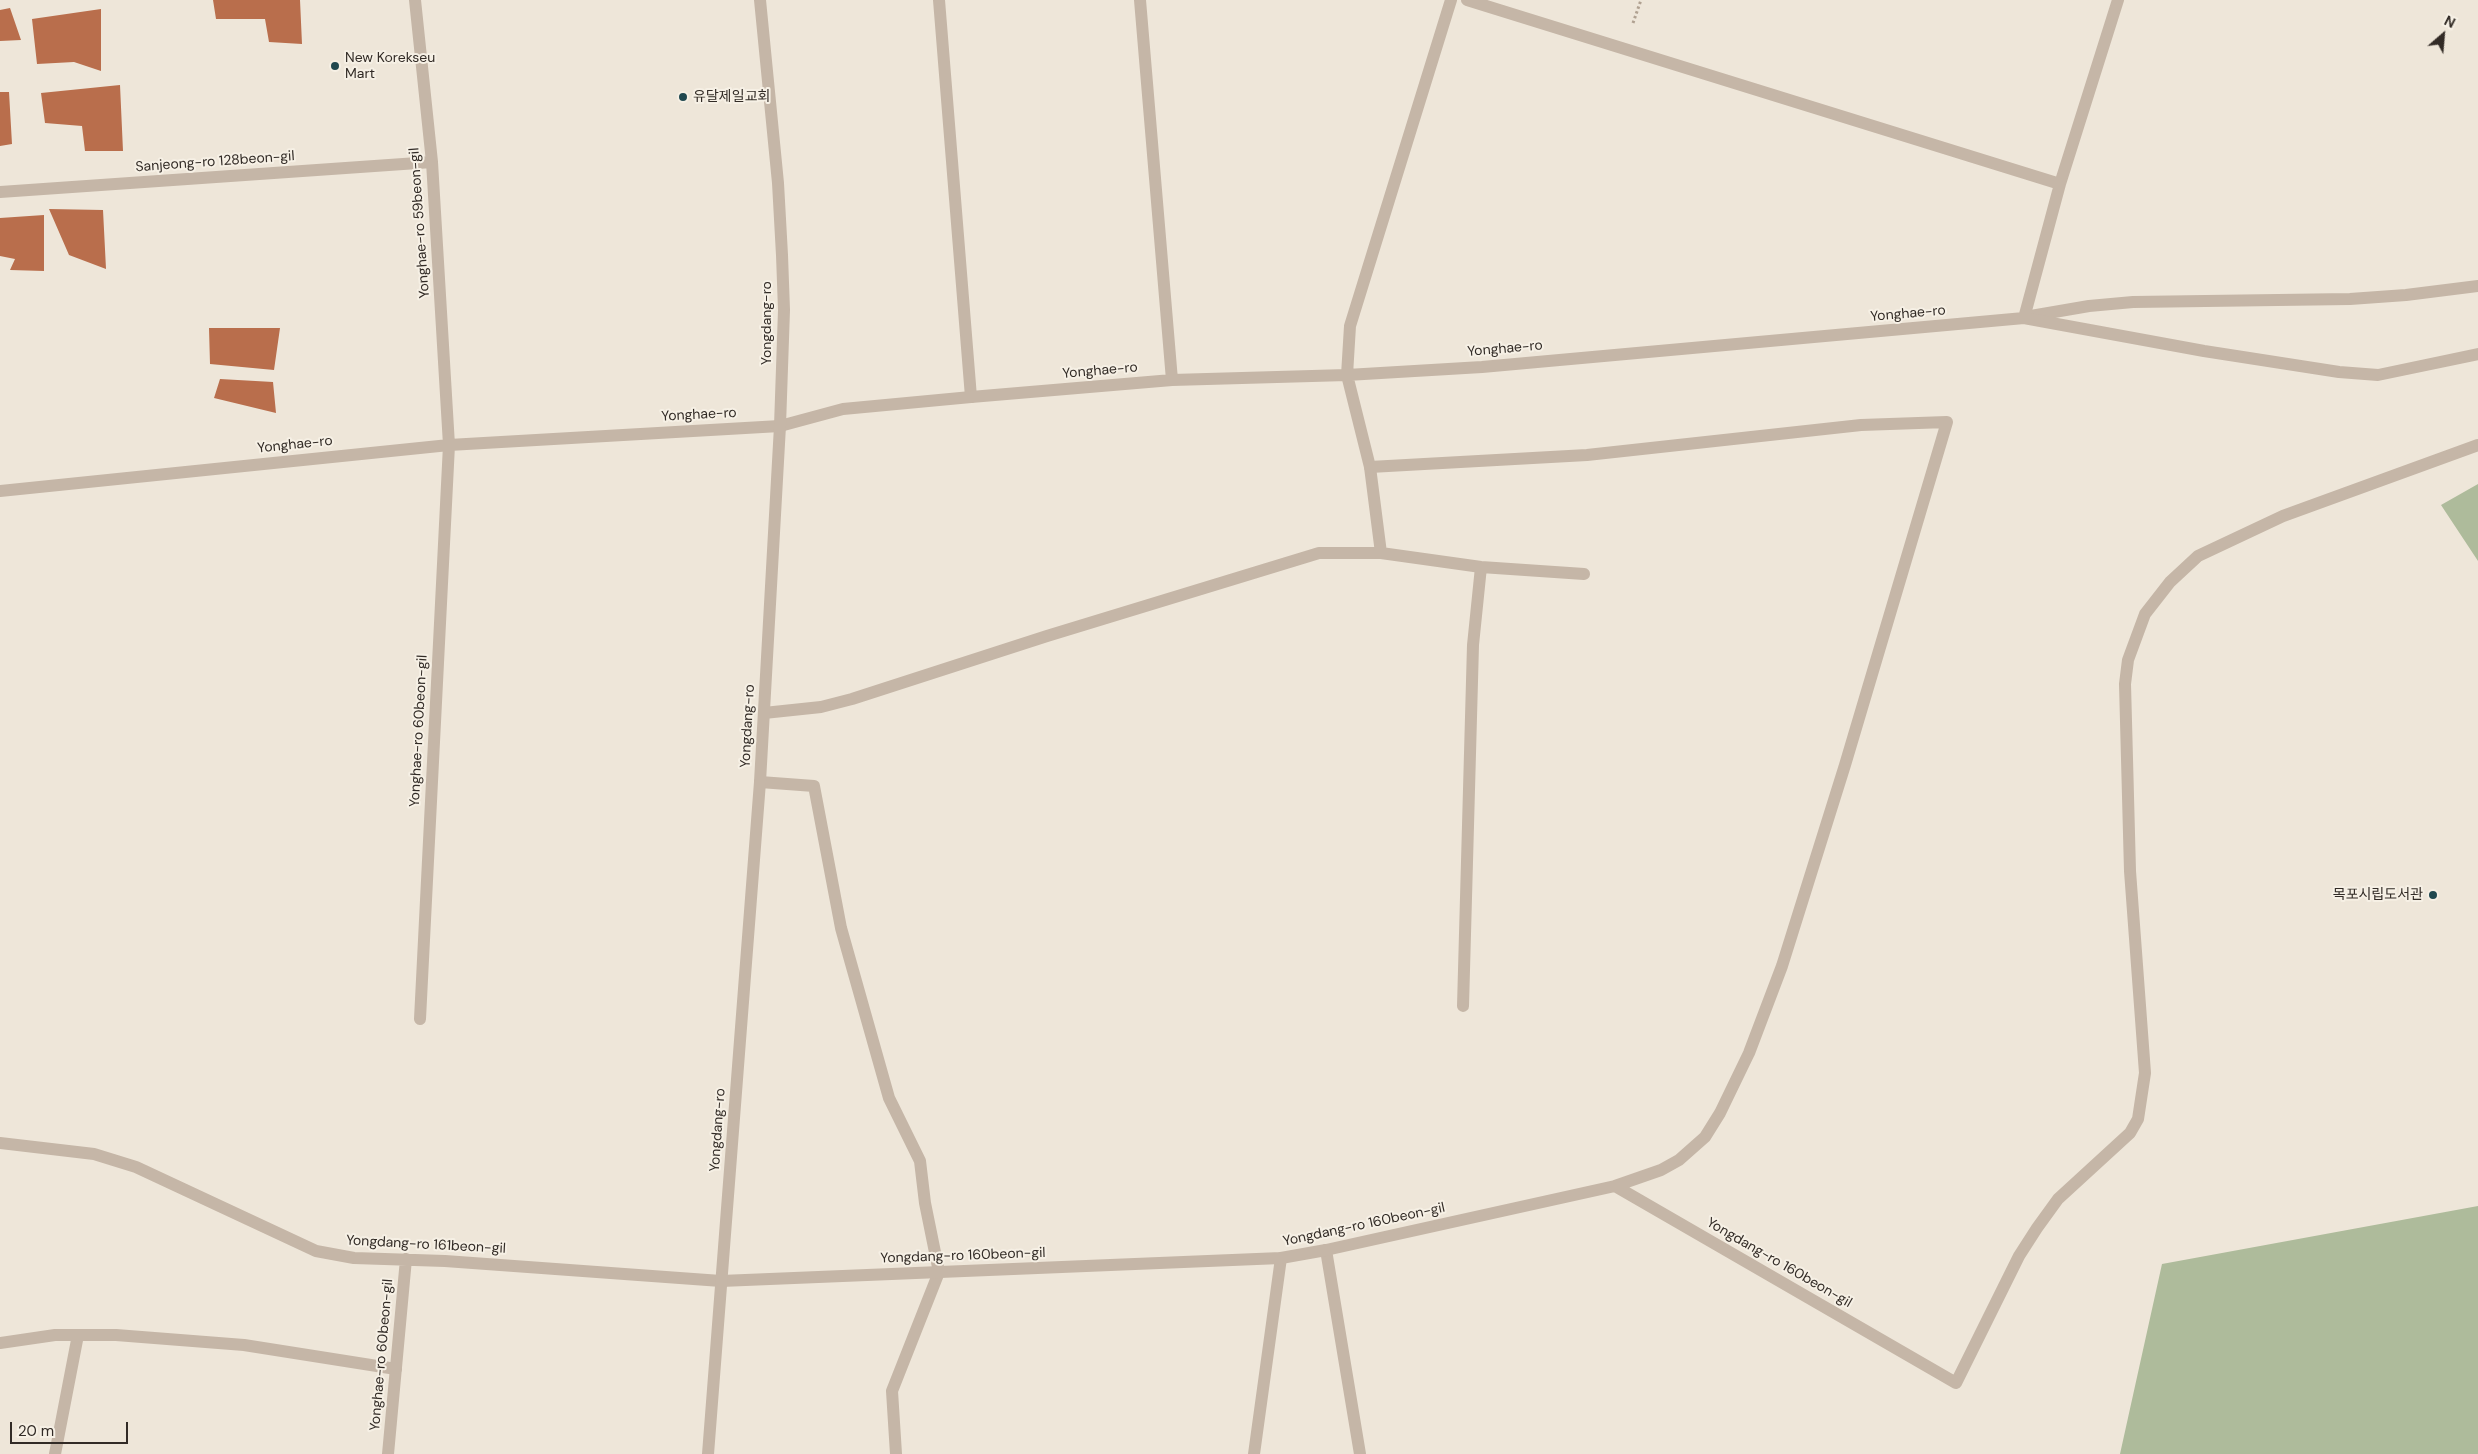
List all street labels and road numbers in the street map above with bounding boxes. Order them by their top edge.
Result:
street label: Yonghae-ro 59beon-gil [406,147,434,299]
street label: Sanjeong-ro 128beon-gil [135,148,295,176]
street label: Yongdang-ro [759,281,775,365]
street label: Yonghae-ro [1870,302,1946,326]
street label: Yonghae-ro [1467,337,1543,361]
street label: Yonghae-ro [1062,359,1138,383]
street label: Yonghae-ro [661,405,737,425]
street label: Yonghae-ro [257,433,333,457]
street label: Yonghae-ro 60beon-gil [407,654,431,808]
street label: Yongdang-ro [737,684,759,768]
street label: Yongdang-ro [707,1088,729,1172]
street label: Yongdang-ro 160beon-gil [1281,1200,1447,1250]
street label: Yongdang-ro 160beon-gil [1703,1214,1855,1312]
street label: Yongdang-ro 161beon-gil [346,1232,506,1258]
street label: Yongdang-ro 160beon-gil [880,1245,1046,1267]
street label: Yonghae-ro 60beon-gil [367,1278,397,1432]

